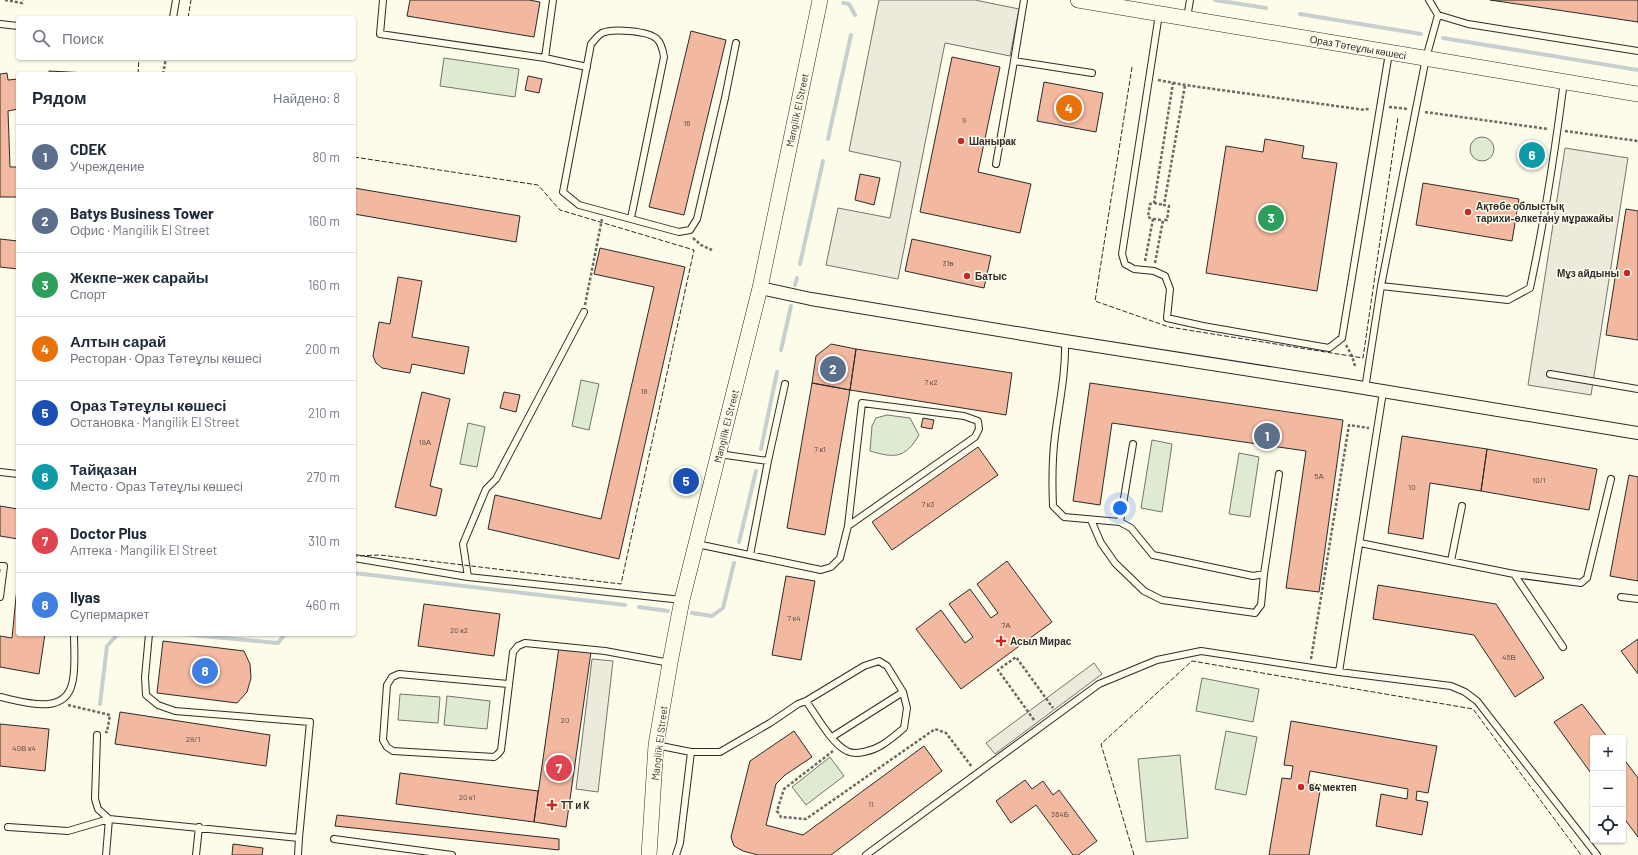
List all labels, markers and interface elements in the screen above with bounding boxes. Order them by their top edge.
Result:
search box [16,16,356,60]
icon: search [30,27,52,49]
text: Поиск [62,29,104,47]
street label: Ораз Тәтеұлы көшесі [1309,33,1407,61]
street label: Mangilik El Street [783,72,811,148]
text: Рядом [32,87,87,107]
text: Найдено: 8 [273,90,340,106]
pin: 4 [1056,93,1082,123]
house number: 9 [962,115,966,125]
house number: 16 [684,118,690,128]
place label: Шанырак [969,135,1017,147]
marker: Шанырак [956,136,966,146]
text: CDEK [70,140,107,158]
pin: 6 [1519,140,1545,170]
text: 1 [43,149,47,165]
text: 80 m [313,149,340,165]
text: Учреждение [70,158,145,174]
place label: Ақтөбе облыстық тарихи-өлкетану мұражайы [1476,200,1614,224]
pin: 3 [1258,203,1284,233]
text: Batys Business Tower [70,204,214,222]
marker: Ақтөбе облыстық тарихи-өлкетану мұражайы [1463,207,1473,217]
text: 2 [41,213,49,229]
text: 160 m [308,213,340,229]
text: Офис · Mangilik El Street [70,222,210,238]
house number: 31в [942,258,954,268]
place label: Мұз айдыны [1557,267,1619,279]
text: Жекпе-жек сарайы [70,268,209,286]
marker: Мұз айдыны [1622,268,1632,278]
place label: Батыс [975,270,1007,282]
marker: Батыс [962,271,972,281]
text: 3 [41,277,49,293]
text: 160 m [308,277,340,293]
text: Спорт [70,286,107,302]
text: Алтын сарай [70,332,166,350]
text: 4 [41,341,49,357]
text: 200 m [305,341,340,357]
text: Ресторан · Ораз Тәтеұлы көшесі [70,350,262,366]
pin: 2 [820,354,846,384]
house number: 7 к2 [924,377,938,387]
house number: 18 [641,386,647,396]
street label: Mangilik El Street [711,388,741,464]
text: Ораз Тәтеұлы көшесі [70,396,227,414]
text: 5 [41,405,49,421]
text: 210 m [308,405,340,421]
text: Остановка · Mangilik El Street [70,414,240,430]
pin: 1 [1254,421,1280,451]
house number: 18А [419,437,432,447]
house number: 7 к1 [814,444,826,454]
text: Тайқазан [70,460,137,478]
pin: 5 [673,466,699,496]
text: 6 [42,469,48,485]
text: 270 m [306,469,340,485]
house number: 5А [1314,471,1324,481]
house number: 10/1 [1532,475,1546,485]
text: Место · Ораз Тәтеұлы көшесі [70,478,243,494]
house number: 10 [1408,482,1416,492]
your location [1110,498,1130,518]
house number: 7 к3 [921,499,935,509]
text: Doctor Plus [70,524,147,542]
text: 7 [42,533,48,549]
text: 310 m [308,533,340,549]
text: Аптека · Mangilik El Street [70,542,217,558]
text: Ilyas [70,588,100,606]
text: 8 [41,597,49,613]
text: 460 m [305,597,340,613]
text: Супермаркет [70,606,149,622]
house number: 7 к4 [787,613,801,623]
house number: 7А [1001,620,1011,630]
house number: 20 к2 [450,625,468,635]
marker: Асыл Мирас [995,635,1007,647]
place label: Асыл Мирас [1010,635,1072,647]
house number: 45В [1502,652,1516,662]
pin: 8 [192,656,218,686]
street label: Mangilik El Street [648,705,670,781]
house number: 20 [561,715,569,725]
house number: 28/1 [186,734,200,744]
map controls [1590,735,1626,843]
button: + [1590,735,1626,771]
house number: 40В к4 [12,743,36,753]
pin: 7 [546,753,572,783]
button: − [1590,771,1626,807]
place label: 64 мектеп [1309,781,1357,793]
marker: 64 мектеп [1296,782,1306,792]
house number: 20 к1 [459,792,476,802]
marker: ТТ и К [546,799,558,811]
place label: ТТ и К [561,799,590,811]
house number: 11 [868,799,874,809]
button: locate [1590,807,1626,843]
house number: 364Б [1051,809,1069,819]

